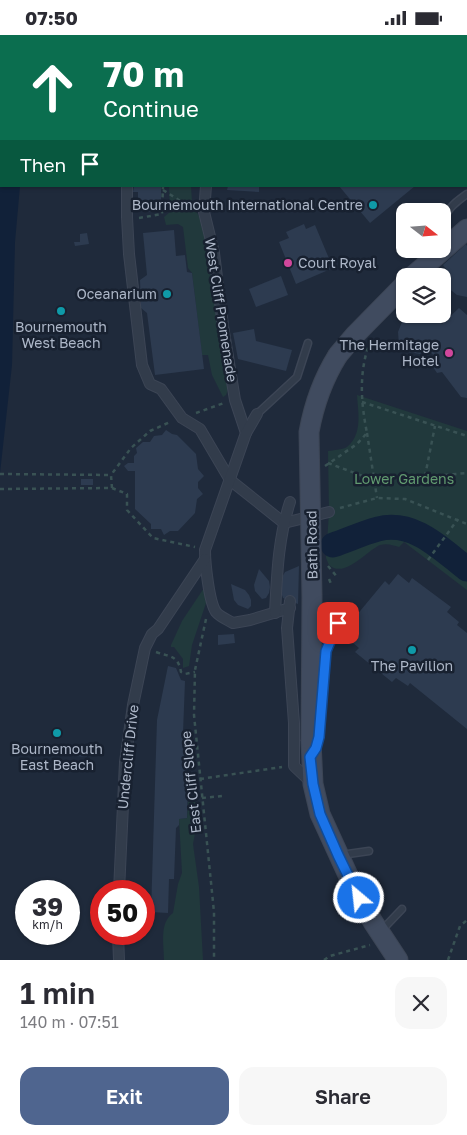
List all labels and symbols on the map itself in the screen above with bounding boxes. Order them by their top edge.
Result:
place label: Bournemouth International Centre [132,196,363,213]
marker: Bournemouth International Centre [367,199,379,211]
north arrow [396,203,451,257]
street label: West Cliff Promenade [202,237,241,383]
place label: Court Royal [298,254,377,271]
marker: Court Royal [282,257,294,269]
place label: Oceanarium [76,285,157,302]
marker: Oceanarium [161,288,173,300]
marker: Bournemouth West Beach [55,305,67,317]
place label: Bournemouth West Beach [15,318,107,351]
place label: The Hermitage Hotel [339,336,439,369]
marker: The Hermitage Hotel [443,347,455,359]
park label: Lower Gardens [354,470,454,487]
street label: Bath Road [302,510,321,580]
pin [317,602,359,644]
marker: The Pavilion [406,644,418,656]
place label: The Pavilion [371,657,453,674]
street label: Undercliff Drive [114,704,141,810]
marker: Bournemouth East Beach [51,727,63,739]
street label: East Cliff Slope [177,730,204,834]
place label: Bournemouth East Beach [11,740,103,773]
position arrow [332,871,384,923]
speed limit sign: 50 [90,880,155,945]

